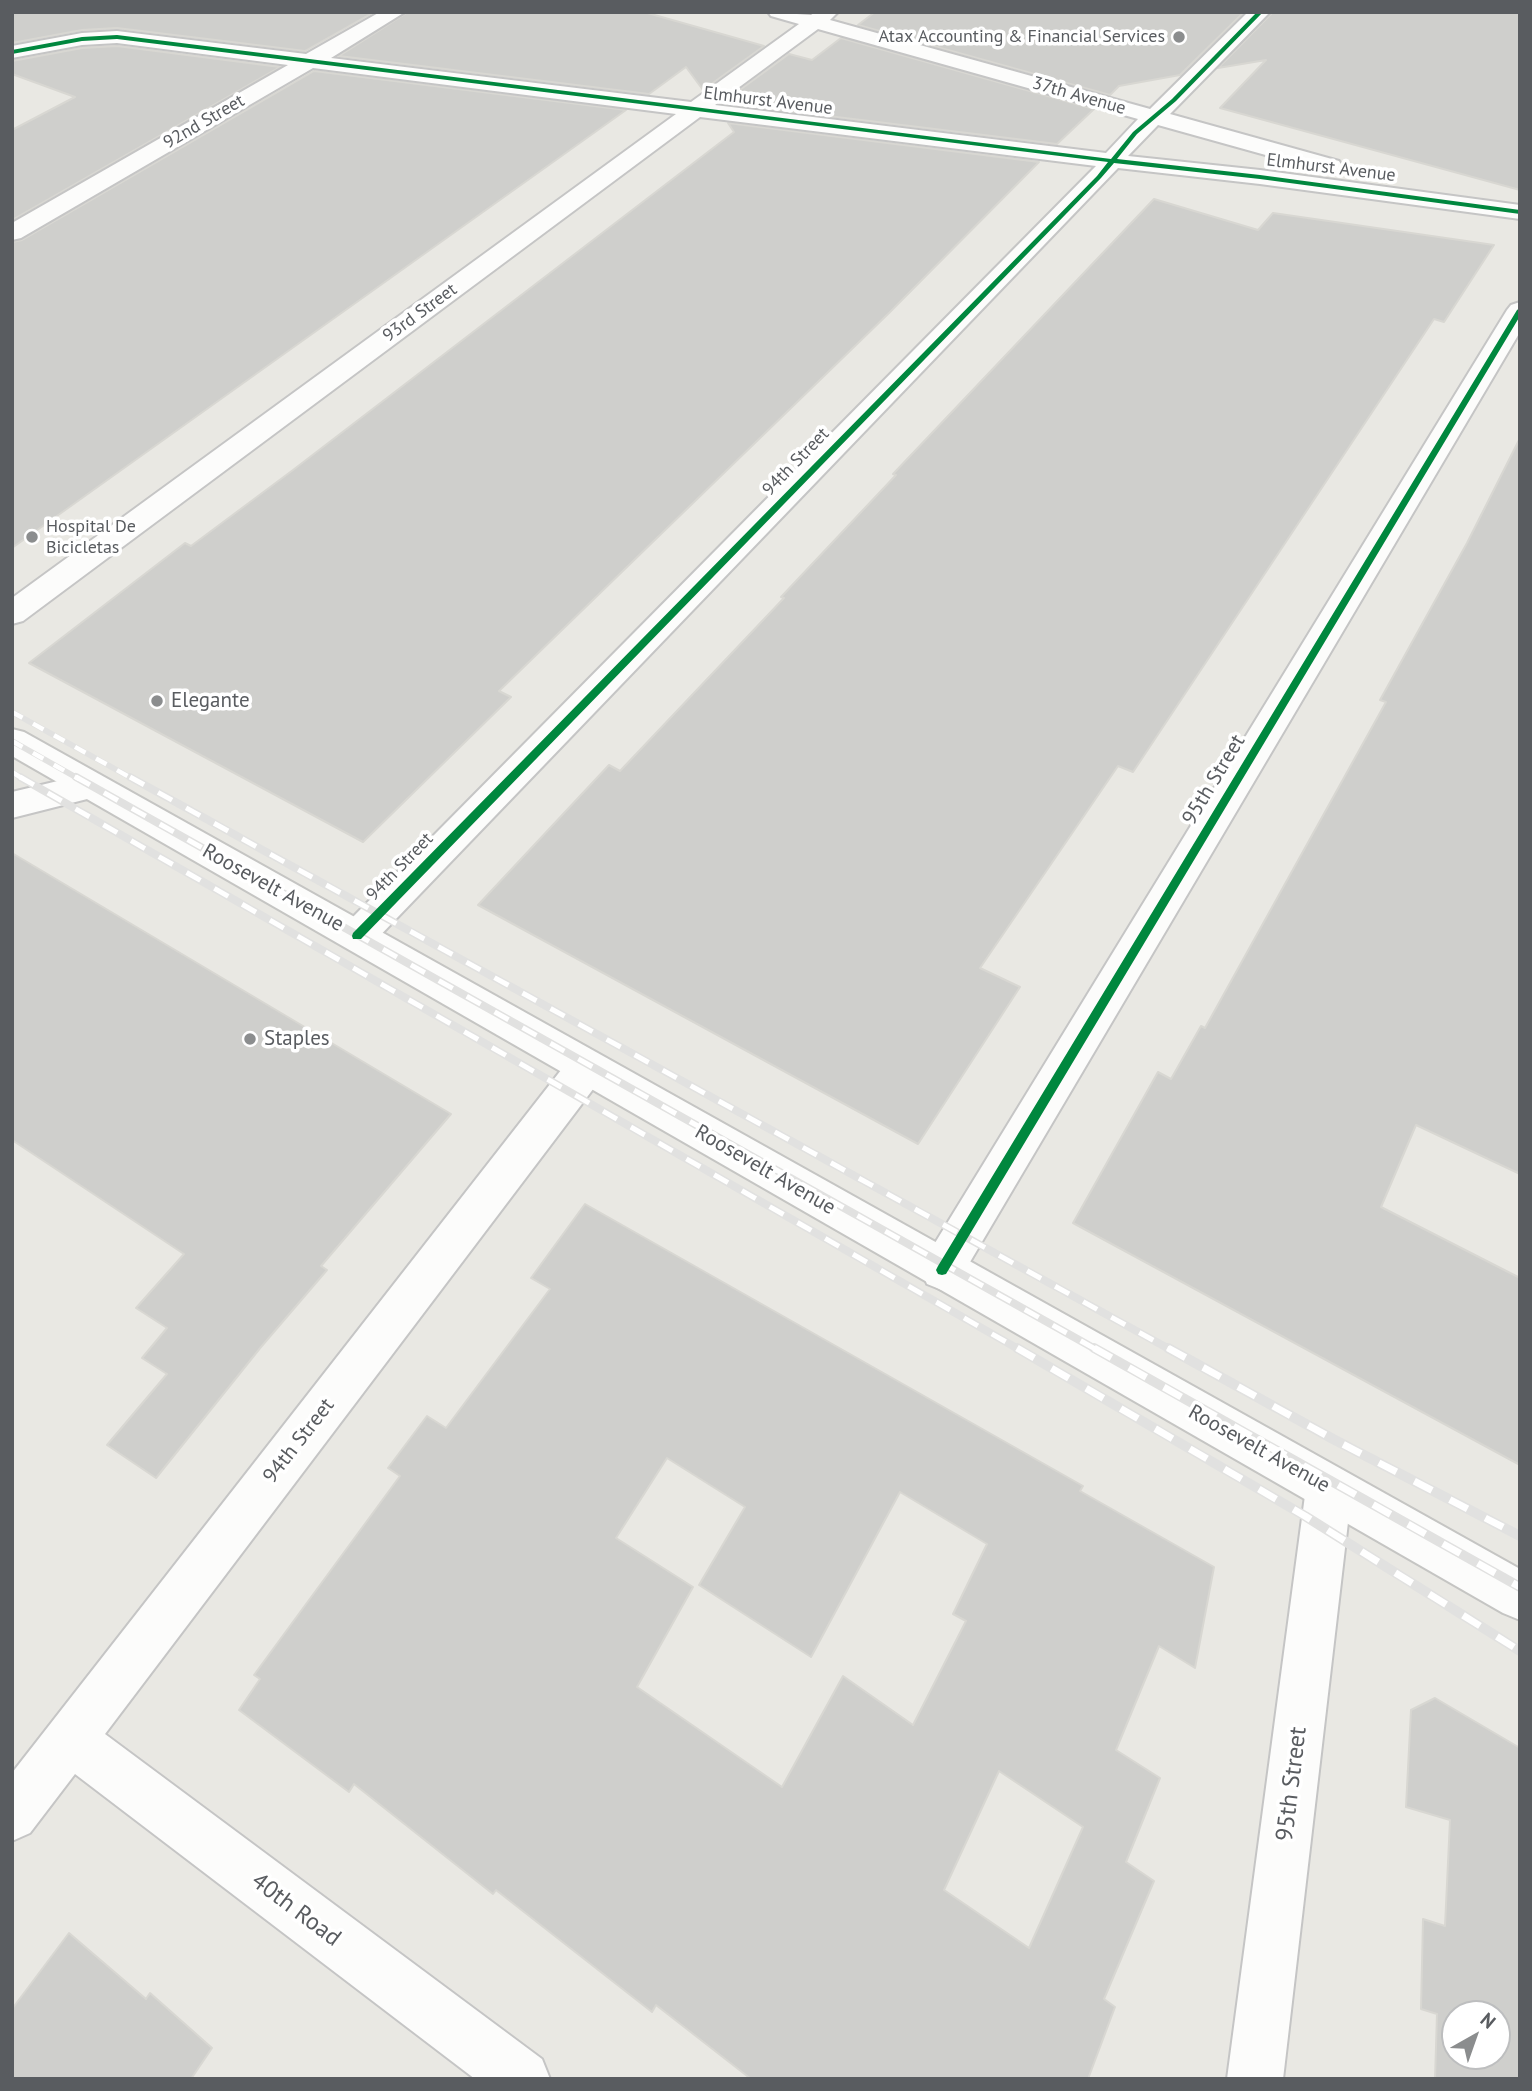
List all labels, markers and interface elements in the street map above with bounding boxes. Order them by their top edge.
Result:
place label: Atax Accounting & Financial Services [879,26,1165,48]
marker: Atax Accounting & Financial Services [1171,29,1187,45]
street label: 37th Avenue [1030,72,1128,120]
street label: Elmhurst Avenue [702,82,834,120]
street label: 92nd Street [160,90,248,154]
street label: Elmhurst Avenue [1265,149,1397,187]
street label: 93rd Street [379,279,461,347]
street label: 94th Street [758,423,834,501]
place label: Hospital De Bicicletas [46,516,136,558]
marker: Hospital De Bicicletas [24,529,40,545]
place label: Elegante [171,688,250,714]
marker: Elegante [149,693,165,709]
street label: 95th Street [1177,730,1251,830]
street label: 94th Street [362,828,438,906]
street label: Roosevelt Avenue [198,839,348,937]
place label: Staples [264,1026,330,1052]
marker: Staples [242,1031,258,1047]
street label: Roosevelt Avenue [690,1120,840,1220]
street label: 94th Street [258,1394,340,1488]
street label: Roosevelt Avenue [1184,1400,1334,1498]
street label: 95th Street [1271,1725,1313,1843]
street label: 40th Road [246,1867,346,1953]
north arrow [1441,2000,1511,2070]
text: N [1476,2007,1501,2034]

